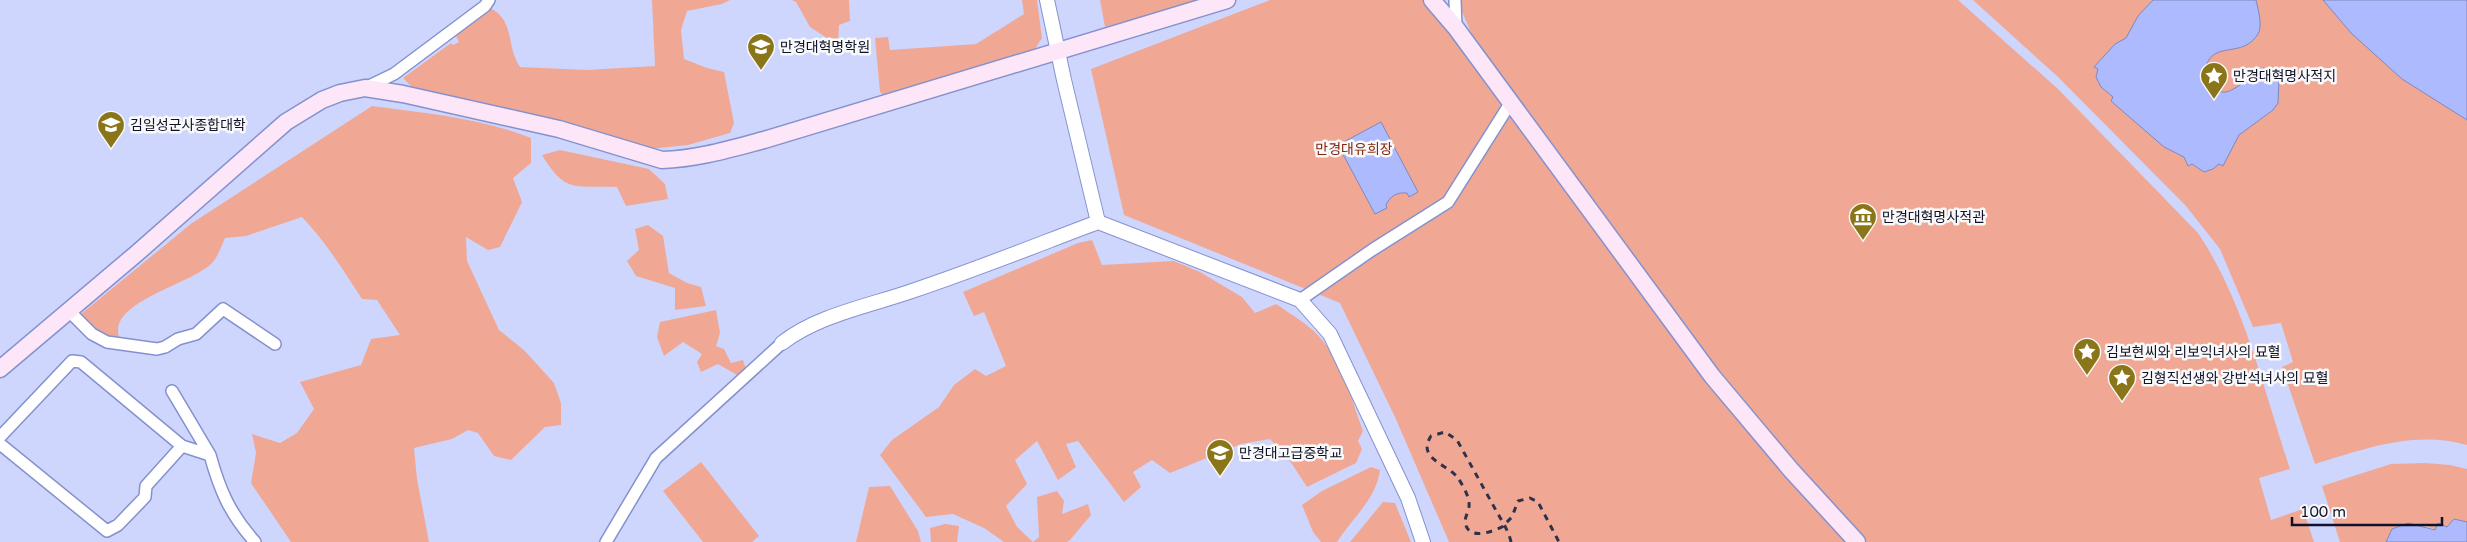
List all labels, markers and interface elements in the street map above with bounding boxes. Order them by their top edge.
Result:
school or university icon: 만경대혁명학원 [746,32,776,71]
place label: 만경대혁명학원 [780,39,870,56]
place icon: 만경대혁명사적지 [2199,61,2229,100]
place label: 만경대혁명사적지 [2233,68,2336,85]
school or university icon: 김일성군사종합대학 [96,110,126,149]
place label: 김일성군사종합대학 [130,117,246,134]
park label: 만경대유희장 [1315,141,1393,158]
museum icon: 만경대혁명사적관 [1848,202,1878,241]
place label: 만경대혁명사적관 [1882,209,1985,226]
place icon: 김보현씨와 리보익녀사의 묘혈 [2072,337,2102,376]
place label: 김보현씨와 리보익녀사의 묘혈 [2106,344,2281,361]
place icon: 김형직선생와 강반석녀사의 묘혈 [2107,363,2137,402]
place label: 김형직선생와 강반석녀사의 묘혈 [2141,370,2329,387]
school or university icon: 만경대고급중학교 [1205,438,1235,477]
place label: 만경대고급중학교 [1239,445,1342,462]
scale bar [2292,494,2442,526]
text: 100 m [2300,503,2346,521]

